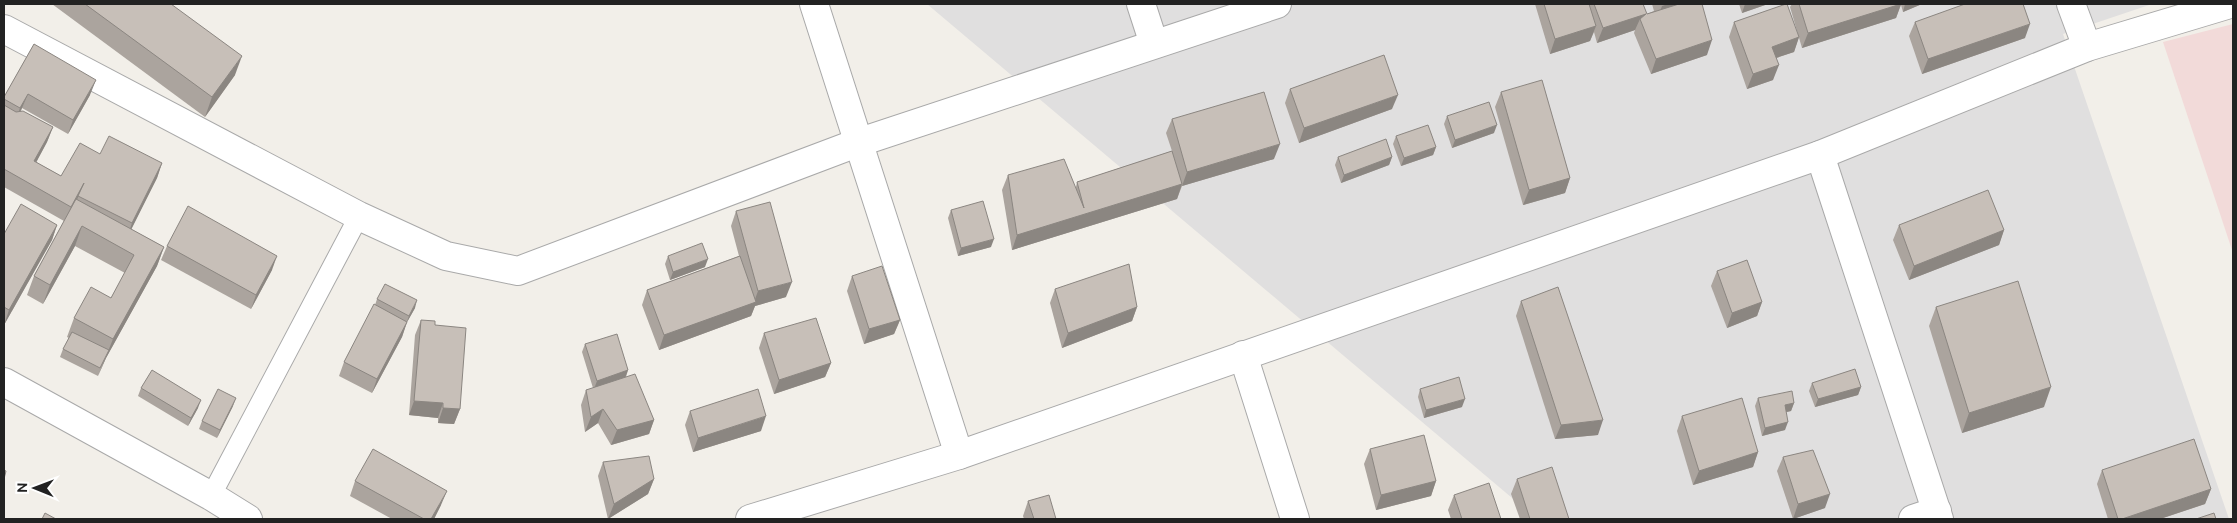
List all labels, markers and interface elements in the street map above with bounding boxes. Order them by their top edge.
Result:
north arrow [10,463,60,513]
text: N [14,482,30,493]

